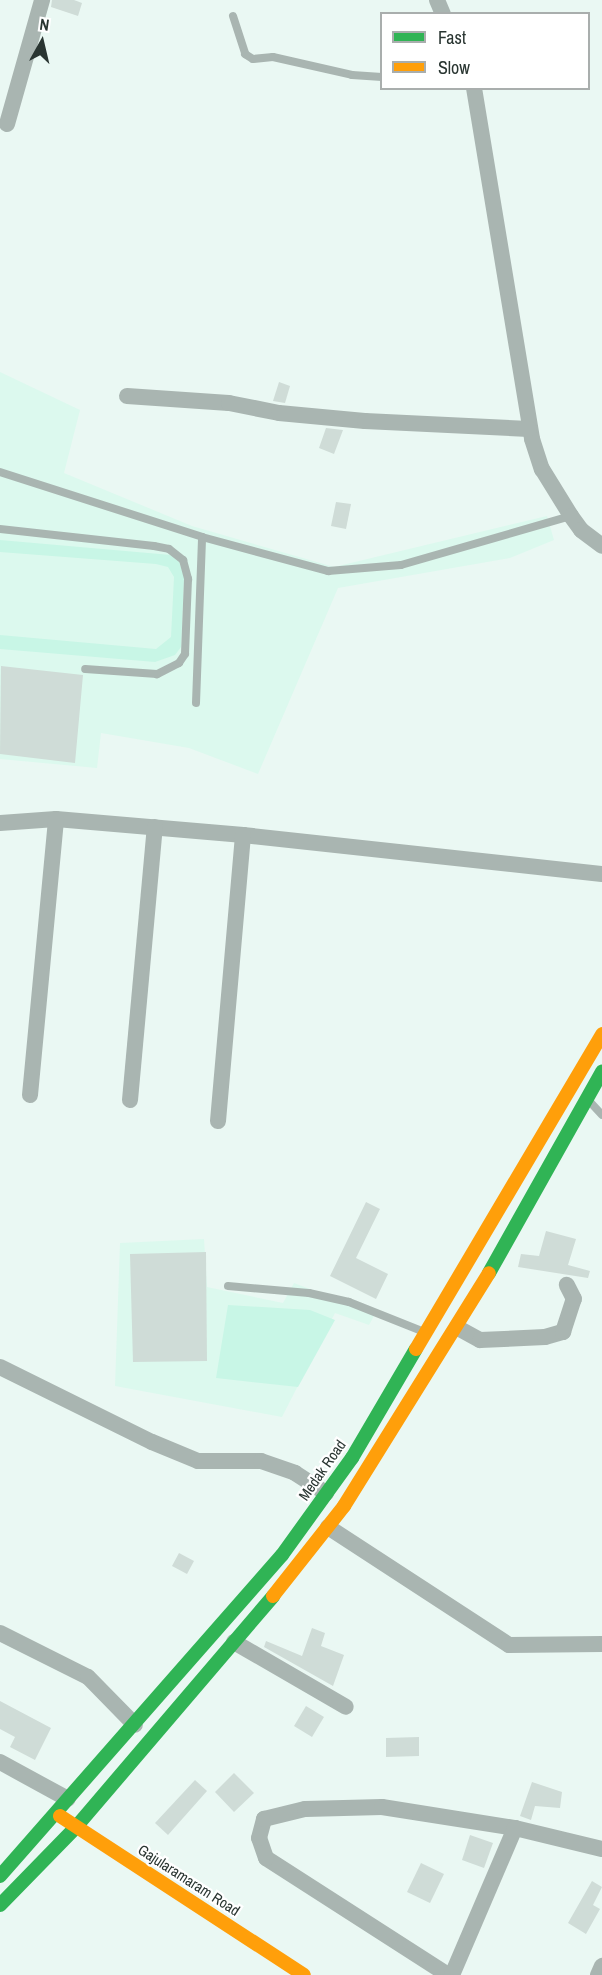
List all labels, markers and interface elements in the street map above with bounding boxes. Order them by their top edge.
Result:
north arrow [12,12,72,72]
legend [380,12,590,90]
text: N [38,13,51,36]
text: Fast [438,25,466,50]
text: Slow [438,55,470,80]
street label: Medak Road [295,1436,349,1504]
street label: Gajularamaram Road [135,1840,243,1920]

